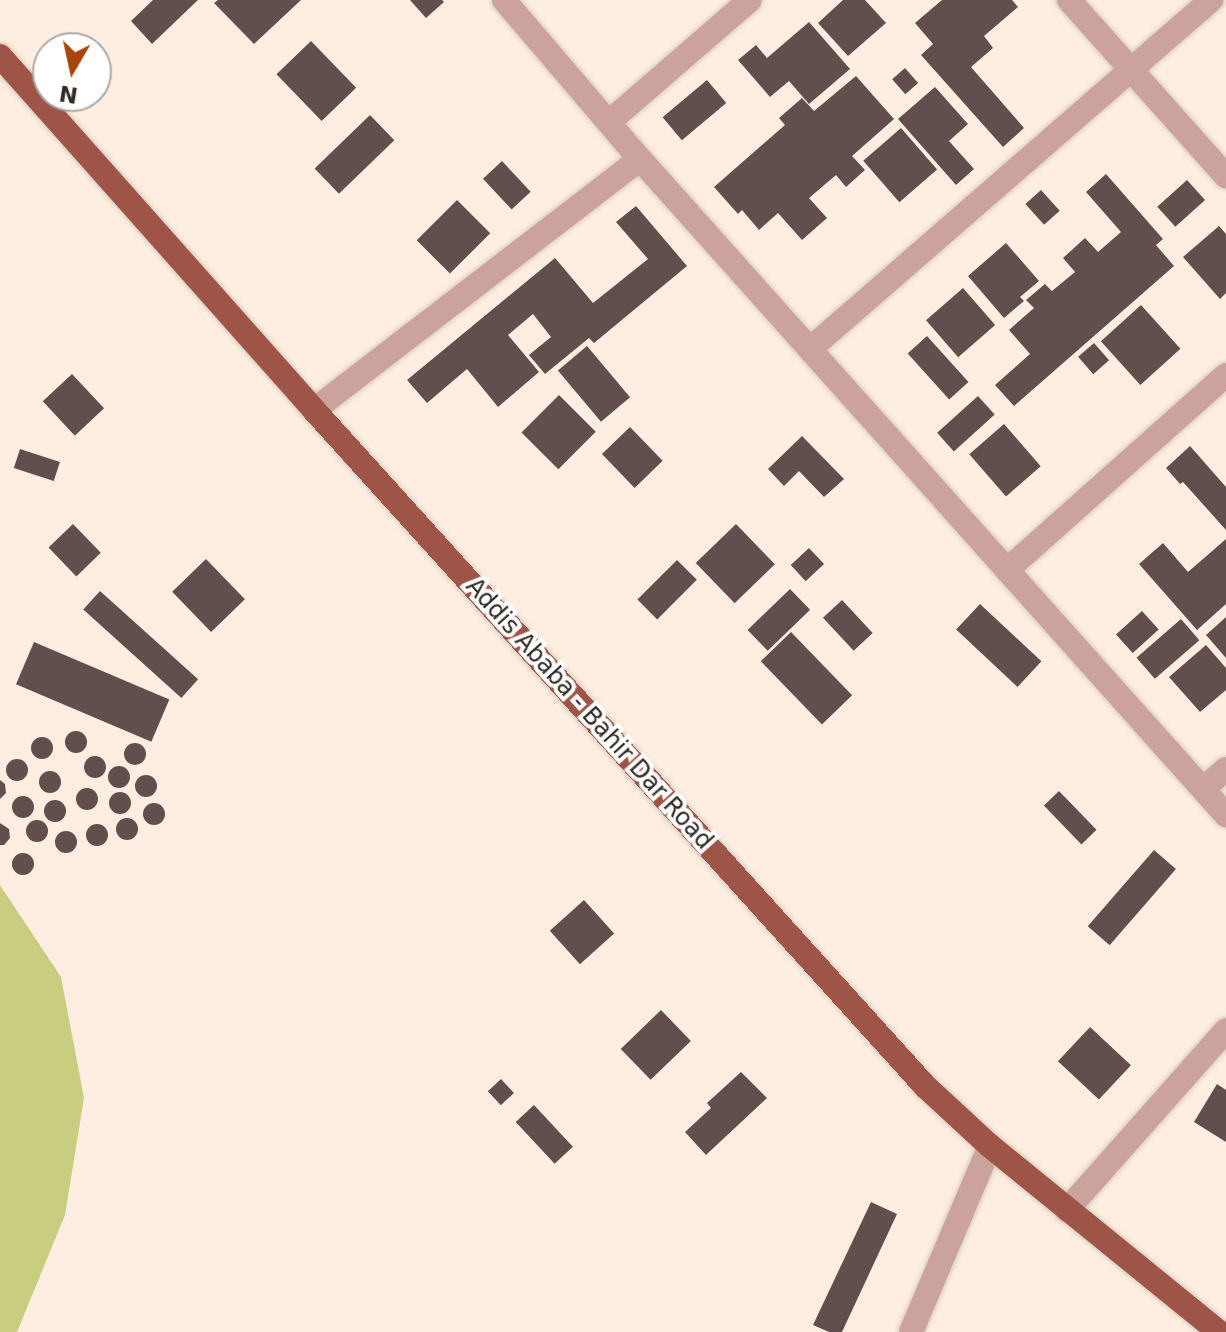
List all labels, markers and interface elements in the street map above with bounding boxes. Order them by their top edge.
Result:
north arrow [32,32,112,112]
text: N [57,80,80,108]
street label: Addis Ababa - Bahir Dar Road [460,572,718,856]

